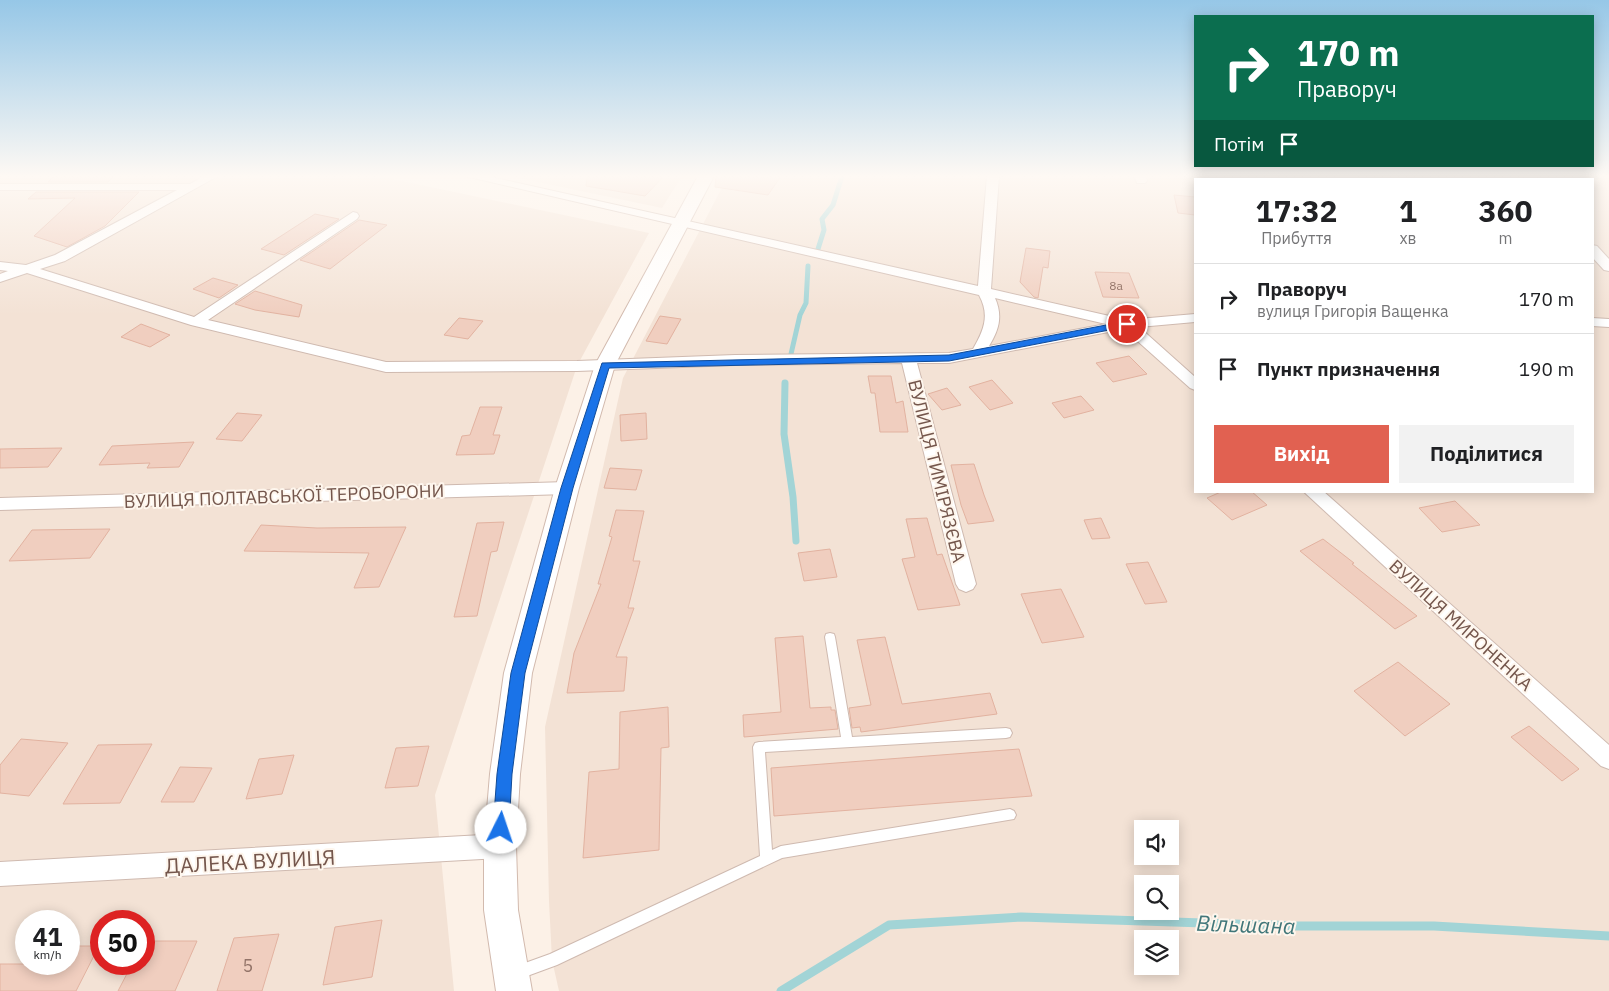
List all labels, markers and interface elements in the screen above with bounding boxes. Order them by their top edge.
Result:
text: 170 m [1297,30,1400,76]
icon: right [1214,35,1279,100]
text: Праворуч [1297,74,1397,103]
icon: arrive [1275,130,1303,158]
text: Потім [1214,132,1265,156]
text: 17:32 [1256,191,1337,230]
text: 1 [1399,191,1417,230]
text: 360 [1478,191,1532,230]
text: Прибуття [1261,228,1332,248]
text: хв [1399,228,1416,248]
text: m [1498,228,1512,248]
text: Праворуч [1257,277,1347,301]
house number: 8а [1109,278,1123,293]
icon: right [1214,285,1242,313]
text: 170 m [1519,287,1574,311]
text: вулиця Григорія Ващенка [1257,301,1448,321]
pin [1106,303,1148,345]
icon: arrive [1113,310,1141,338]
icon: arrive [1214,355,1242,383]
text: Пункт призначення [1257,357,1440,381]
text: 190 m [1519,357,1574,381]
street label: ВУЛИЦЯ ТИМІРЯЗЄВА [903,377,971,565]
button: Вихід [1214,425,1389,483]
button: Поділитися [1399,425,1574,483]
street label: ВУЛИЦЯ ПОЛТАВСЬКОЇ ТЕРОБОРОНИ [123,479,445,513]
street label: ВУЛИЦЯ МИРОНЕНКА [1384,554,1538,696]
position arrow [474,801,526,853]
map controls [1134,820,1179,975]
button: sound [1134,820,1179,865]
street label: ДАЛЕКА ВУЛИЦЯ [164,843,336,879]
button: search [1134,875,1179,920]
water label: Вільшана [1196,908,1296,940]
speed limit sign: 50 [90,910,155,975]
text: 41 [32,920,63,953]
button: layers [1134,930,1179,975]
text: km/h [33,947,62,962]
house number: 5 [243,954,253,977]

